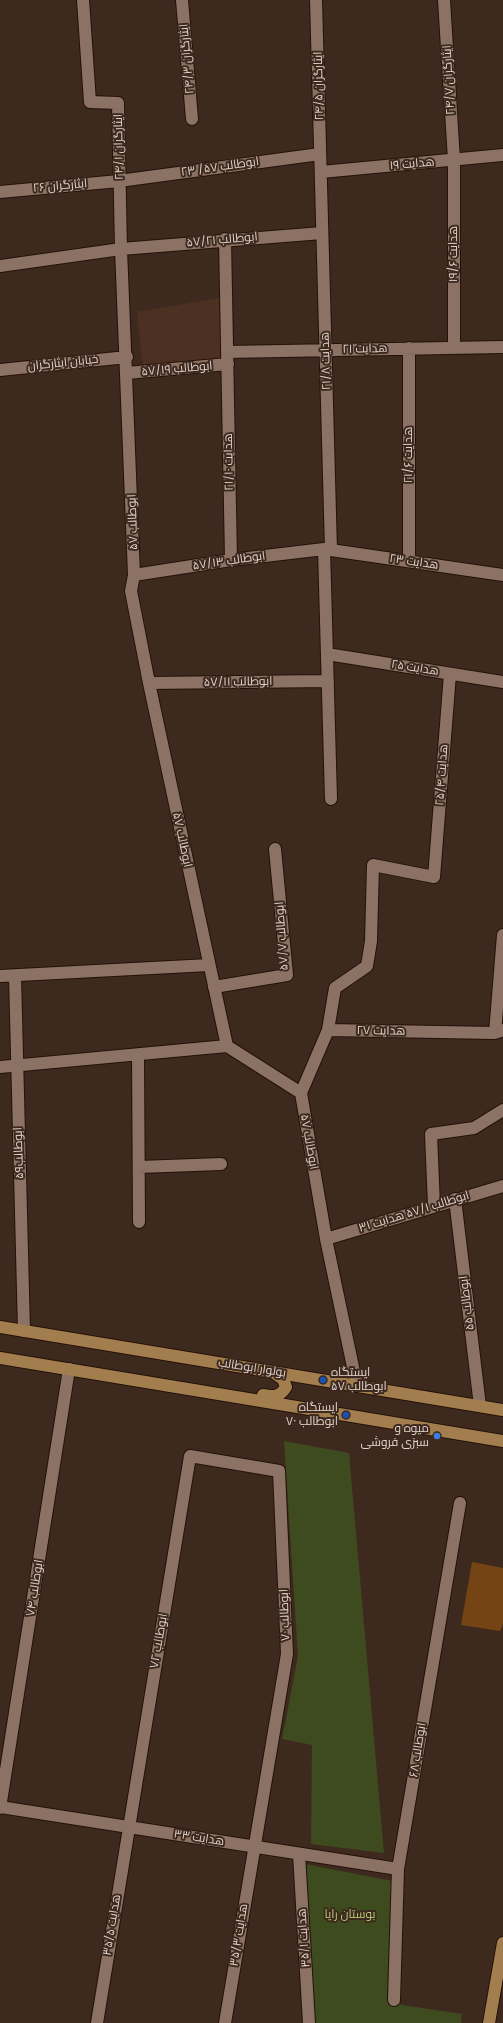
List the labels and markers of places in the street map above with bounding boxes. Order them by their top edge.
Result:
place label: ایستگاه ابوطالب ۵۷ [331,1366,387,1394]
marker: ایستگاه ابوطالب ۵۷ [318,1375,328,1385]
place label: ایستگاه ابوطالب ۷۰ [286,1401,338,1429]
marker: ایستگاه ابوطالب ۷۰ [341,1410,351,1420]
place label: میوه و سبزی فروشی [360,1422,429,1450]
marker: میوه و سبزی فروشی [432,1431,442,1441]

